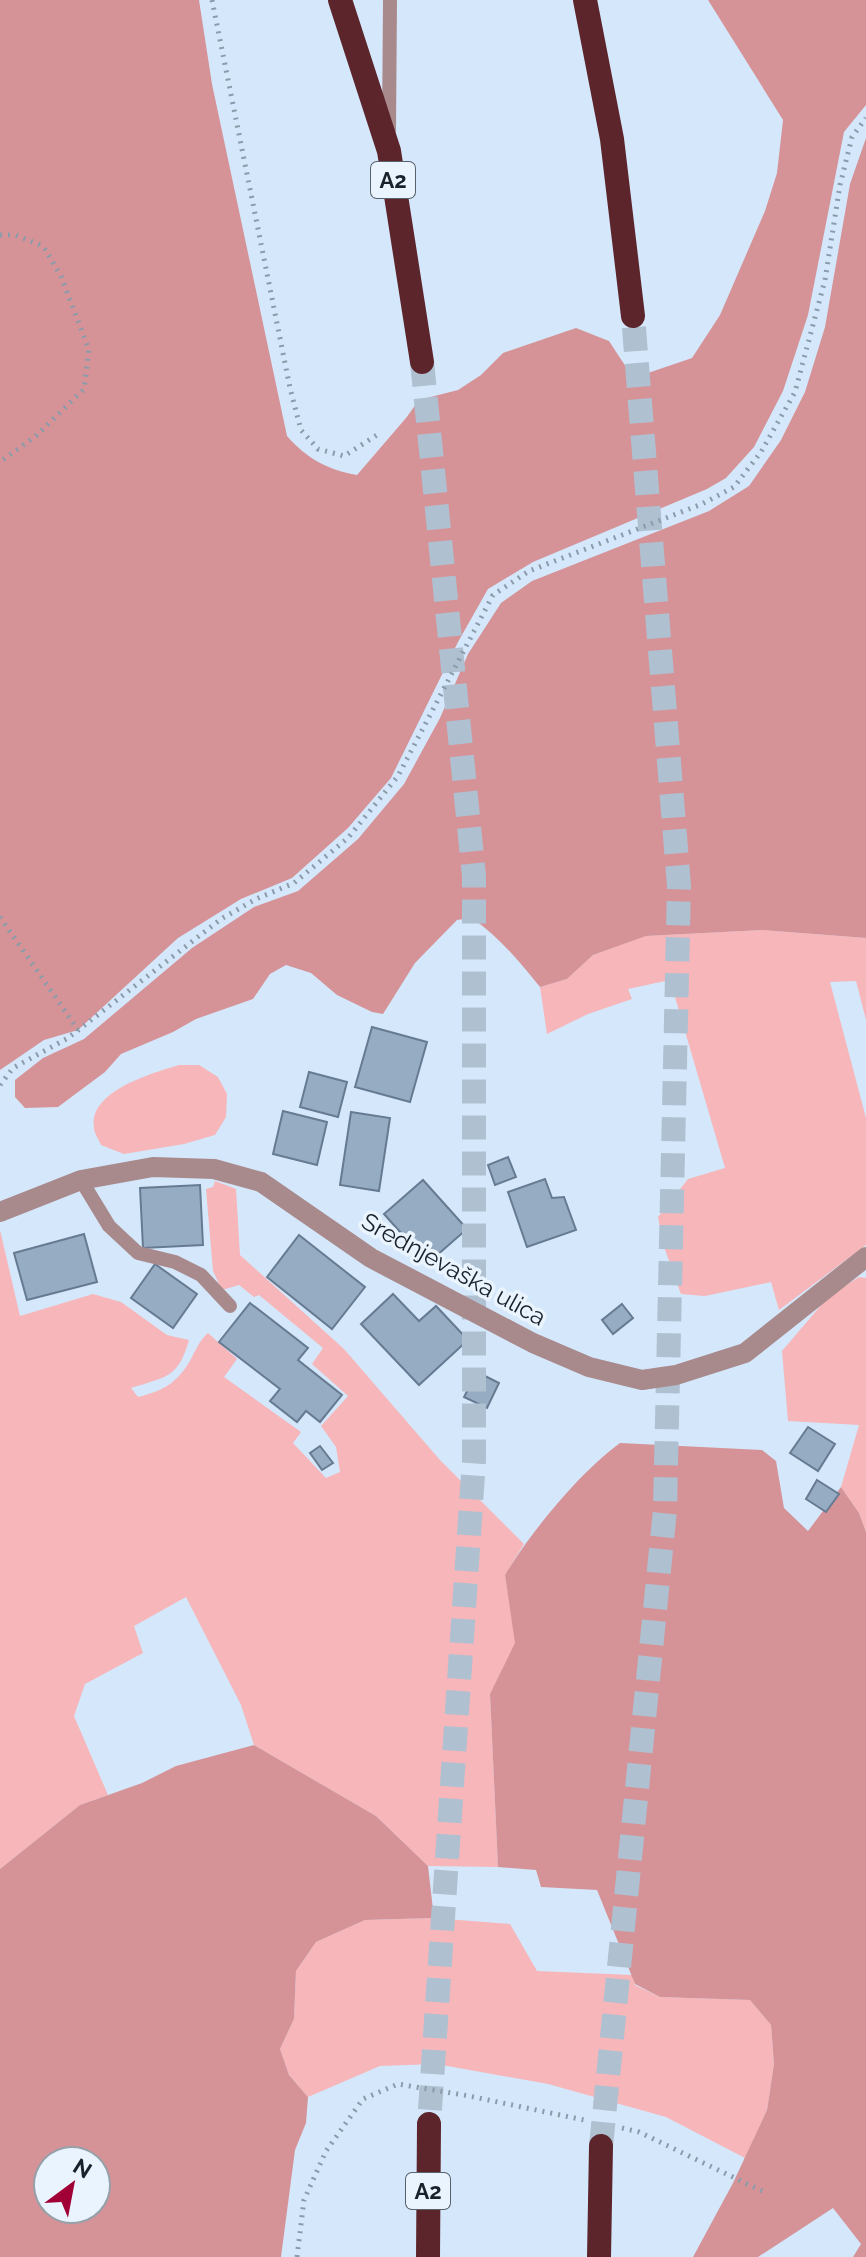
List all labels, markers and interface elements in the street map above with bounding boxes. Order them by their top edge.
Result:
road number: A2 [371,162,415,198]
street label: Srednjevaška ulica [357,1206,551,1332]
north arrow [32,2145,112,2225]
text: N [69,2153,97,2184]
road number: A2 [406,2173,450,2209]

